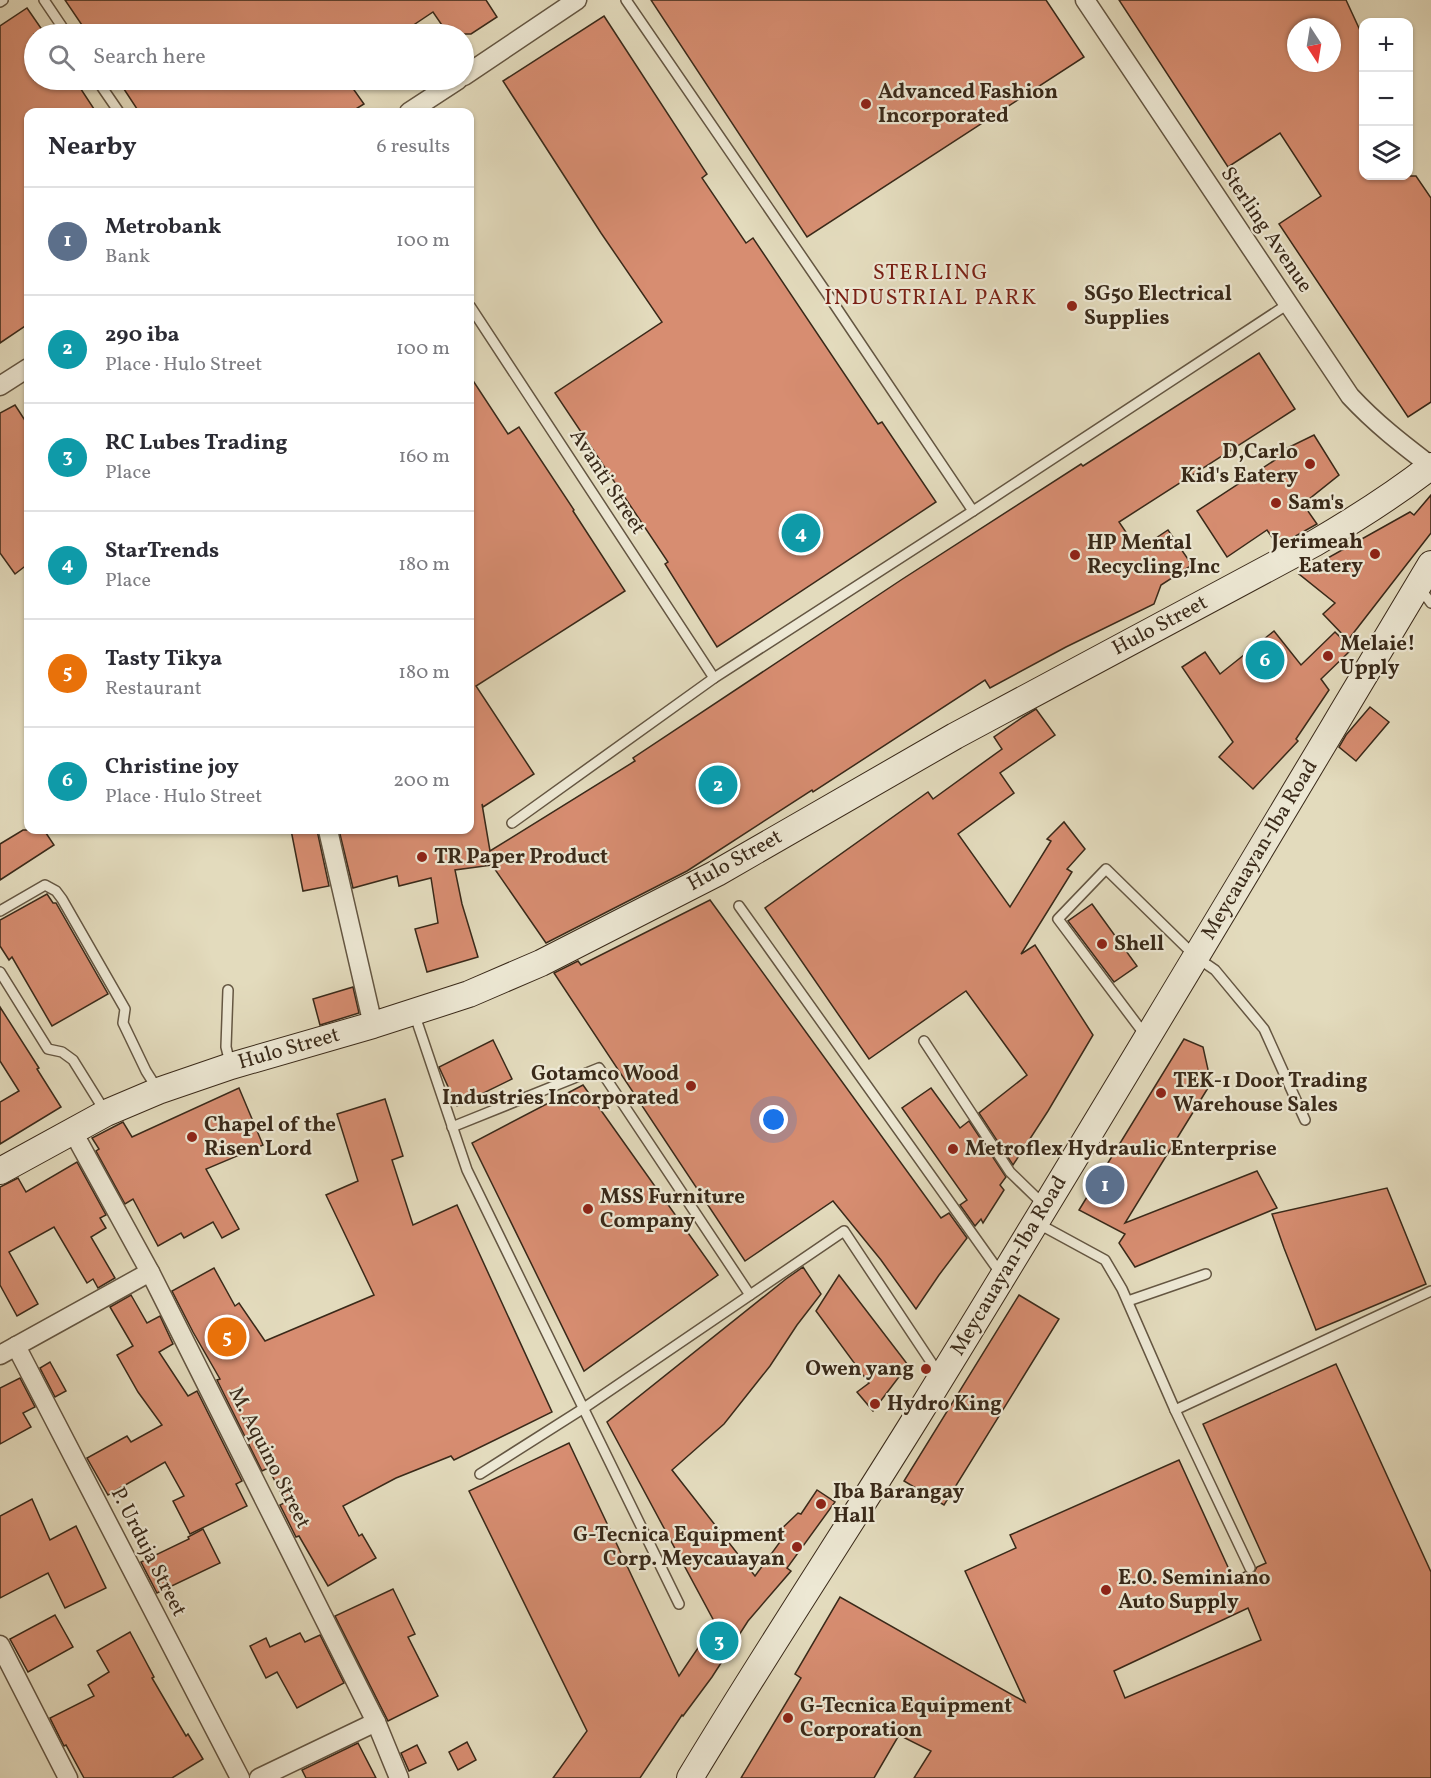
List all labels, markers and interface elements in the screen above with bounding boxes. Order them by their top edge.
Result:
north arrow [1287,18,1341,72]
map controls [1359,18,1413,180]
button: + [1359,18,1413,72]
search box [24,24,474,90]
icon: search [45,41,78,74]
text: Search here [93,42,206,73]
button: − [1359,72,1413,126]
place label: Advanced Fashion Incorporated [878,78,1058,131]
marker: Advanced Fashion Incorporated [859,97,873,111]
button: layers [1359,126,1413,180]
text: Nearby [48,129,137,165]
text: 6 results [377,133,450,161]
street label: Sterling Avenue [1213,161,1319,299]
text: Metrobank [105,212,221,243]
text: 1 [63,227,72,255]
text: 100 m [396,227,450,255]
text: Bank [105,243,150,271]
district label: STERLING INDUSTRIAL PARK [824,258,1038,314]
place label: SG50 Electrical Supplies [1084,280,1232,333]
marker: SG50 Electrical Supplies [1065,299,1079,313]
text: 290 iba [105,320,180,351]
text: 2 [62,335,73,363]
text: 100 m [396,335,450,363]
text: Place · Hulo Street [105,351,262,379]
street label: Avanti Street [562,424,652,540]
text: RC Lubes Trading [105,428,288,459]
place label: D,Carlo Kid's Eatery [1181,438,1298,491]
text: 3 [62,443,73,471]
text: 160 m [398,443,450,471]
marker: D,Carlo Kid's Eatery [1303,457,1317,471]
text: Place [105,459,151,487]
place label: Sam's [1288,489,1344,518]
marker: Sam's [1269,496,1283,510]
pin: 4 [782,510,820,556]
place label: Jerimeah Eatery [1270,528,1363,581]
place label: HP Mental Recycling,Inc [1087,529,1220,582]
text: StarTrends [105,536,219,567]
marker: Jerimeah Eatery [1368,547,1382,561]
marker: HP Mental Recycling,Inc [1068,548,1082,562]
text: 4 [61,551,74,579]
text: 180 m [398,551,450,579]
text: Place [105,567,151,595]
street label: Hulo Street [1107,589,1213,663]
place label: Melaie! Upply [1340,630,1416,683]
pin: 6 [1246,638,1284,682]
text: Tasty Tikya [105,644,222,675]
marker: Melaie! Upply [1321,649,1335,663]
text: 5 [63,659,72,687]
text: 180 m [398,659,450,687]
text: Restaurant [105,675,202,703]
text: Christine joy [105,752,239,783]
street label: Meycauayan-Iba Road [1195,755,1325,945]
pin: 2 [698,762,738,808]
text: 6 [62,767,73,795]
text: 200 m [393,767,450,795]
text: Place · Hulo Street [105,783,262,811]
street label: Hulo Street [682,823,788,899]
place label: TR Paper Product [434,843,608,872]
marker: TR Paper Product [415,850,429,864]
place label: Shell [1114,930,1164,959]
marker: Shell [1095,937,1109,951]
street label: Hulo Street [235,1021,343,1077]
place label: Gotamco Wood Industries Incorporated [442,1060,679,1113]
place label: TEK-1 Door Trading Warehouse Sales [1173,1067,1367,1120]
marker: Gotamco Wood Industries Incorporated [684,1079,698,1093]
marker: TEK-1 Door Trading Warehouse Sales [1154,1086,1168,1100]
your location [759,1105,788,1134]
place label: Chapel of the Risen Lord [204,1111,336,1164]
marker: Chapel of the Risen Lord [185,1130,199,1144]
place label: Metroflex Hydraulic Enterprise [965,1135,1277,1164]
marker: Metroflex Hydraulic Enterprise [946,1142,960,1156]
pin: 1 [1086,1162,1124,1208]
street label: Meycauayan-Iba Road [944,1171,1074,1361]
place label: MSS Furniture Company [600,1183,745,1236]
marker: MSS Furniture Company [581,1202,595,1216]
pin: 5 [208,1314,246,1360]
place label: Owen yang [805,1355,914,1384]
marker: Owen yang [919,1362,933,1376]
street label: M. Aquino Street [221,1382,317,1534]
place label: Hydro King [887,1390,1002,1419]
marker: Hydro King [868,1397,882,1411]
place label: Iba Barangay Hall [833,1478,964,1531]
street label: P. Urduja Street [103,1482,193,1622]
marker: Iba Barangay Hall [814,1497,828,1511]
place label: G-Tecnica Equipment Corp. Meycauayan [573,1521,785,1574]
marker: G-Tecnica Equipment Corp. Meycauayan [790,1540,804,1554]
place label: E.O. Seminiano Auto Supply [1118,1564,1270,1617]
marker: E.O. Seminiano Auto Supply [1099,1583,1113,1597]
pin: 3 [700,1618,738,1664]
place label: G-Tecnica Equipment Corporation [800,1692,1012,1745]
marker: G-Tecnica Equipment Corporation [781,1711,795,1725]

